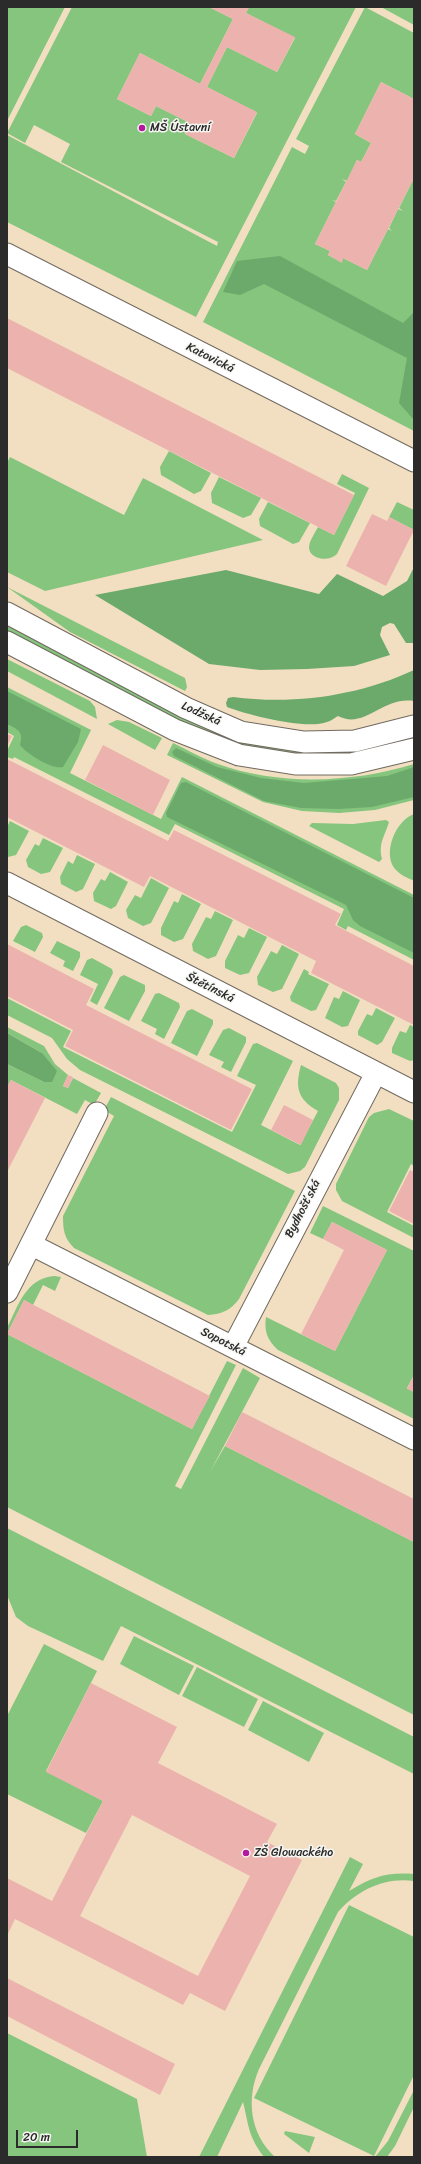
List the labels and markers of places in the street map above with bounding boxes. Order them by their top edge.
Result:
place label: MŠ Ústavní [150,121,211,135]
marker: MŠ Ústavní [137,123,147,133]
place label: ZŠ Glowackého [254,1846,333,1860]
marker: ZŠ Glowackého [241,1848,251,1858]

